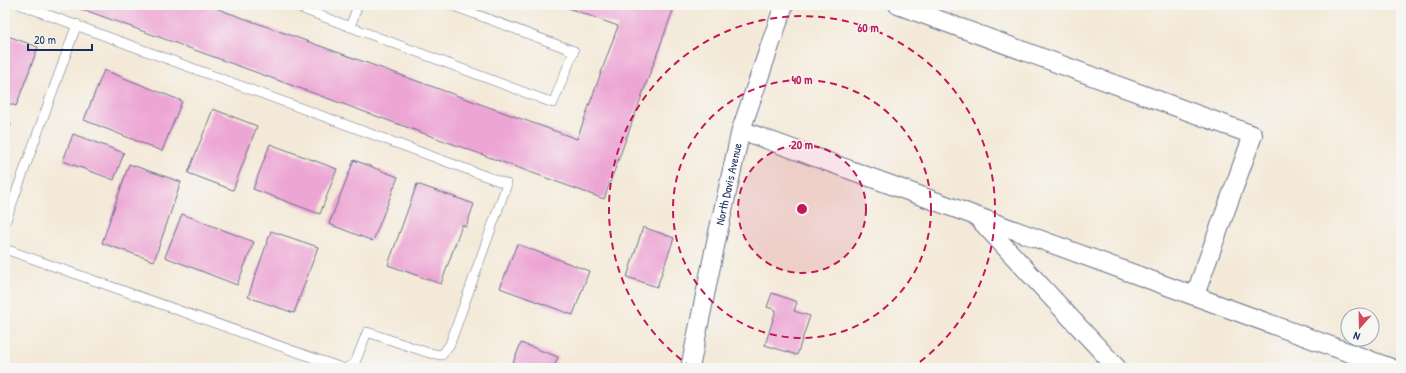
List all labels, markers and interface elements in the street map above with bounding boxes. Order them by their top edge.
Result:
text: 60 m [857,19,879,36]
scale bar [28,26,92,52]
text: 20 m [34,31,56,48]
text: 40 m [792,71,812,88]
text: 20 m [791,136,813,153]
street label: North Davis Avenue [711,141,746,227]
centre of rings [795,202,809,216]
north arrow [1340,307,1380,347]
text: N [1351,329,1362,344]

